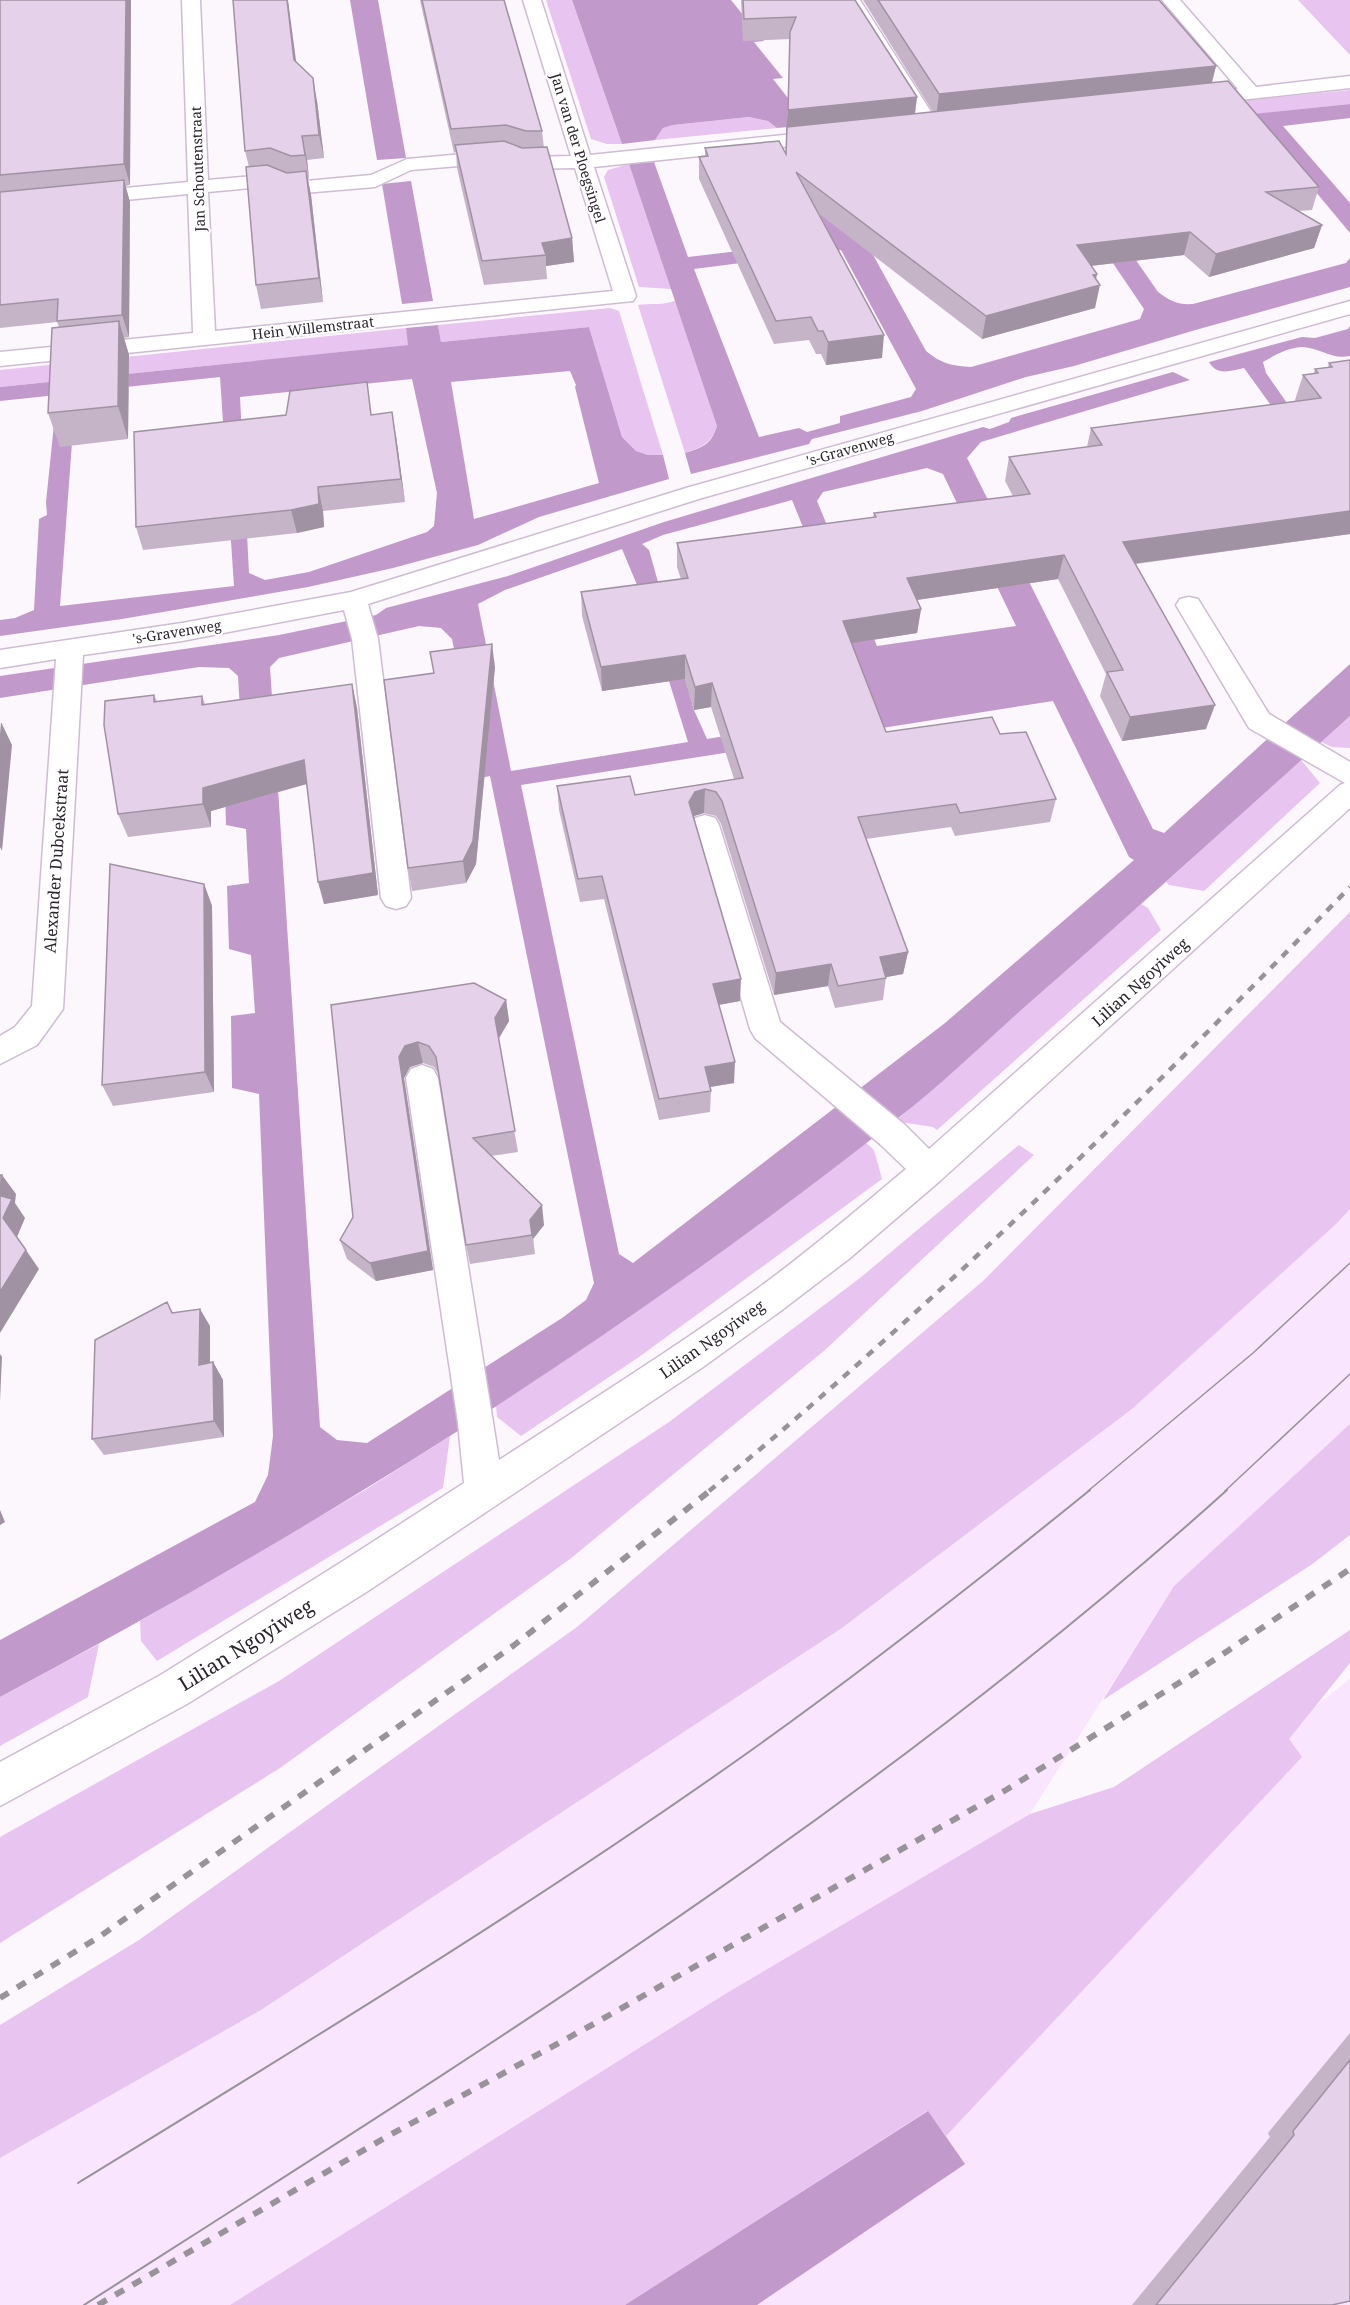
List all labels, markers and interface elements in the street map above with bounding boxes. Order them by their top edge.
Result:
street label: Jan van der Ploegsingel [546,70,611,226]
street label: Jan Schoutenstraat [186,106,209,233]
street label: Hein Willemstraat [251,312,375,343]
street label: 's-Gravenweg [804,427,896,470]
street label: 's-Gravenweg [131,615,223,648]
street label: Alexander Dubcekstraat [39,768,73,954]
street label: Lilian Ngoyiweg [1087,932,1194,1031]
street label: Lilian Ngoyiweg [655,1294,769,1383]
street label: Lilian Ngoyiweg [173,1592,319,1697]

